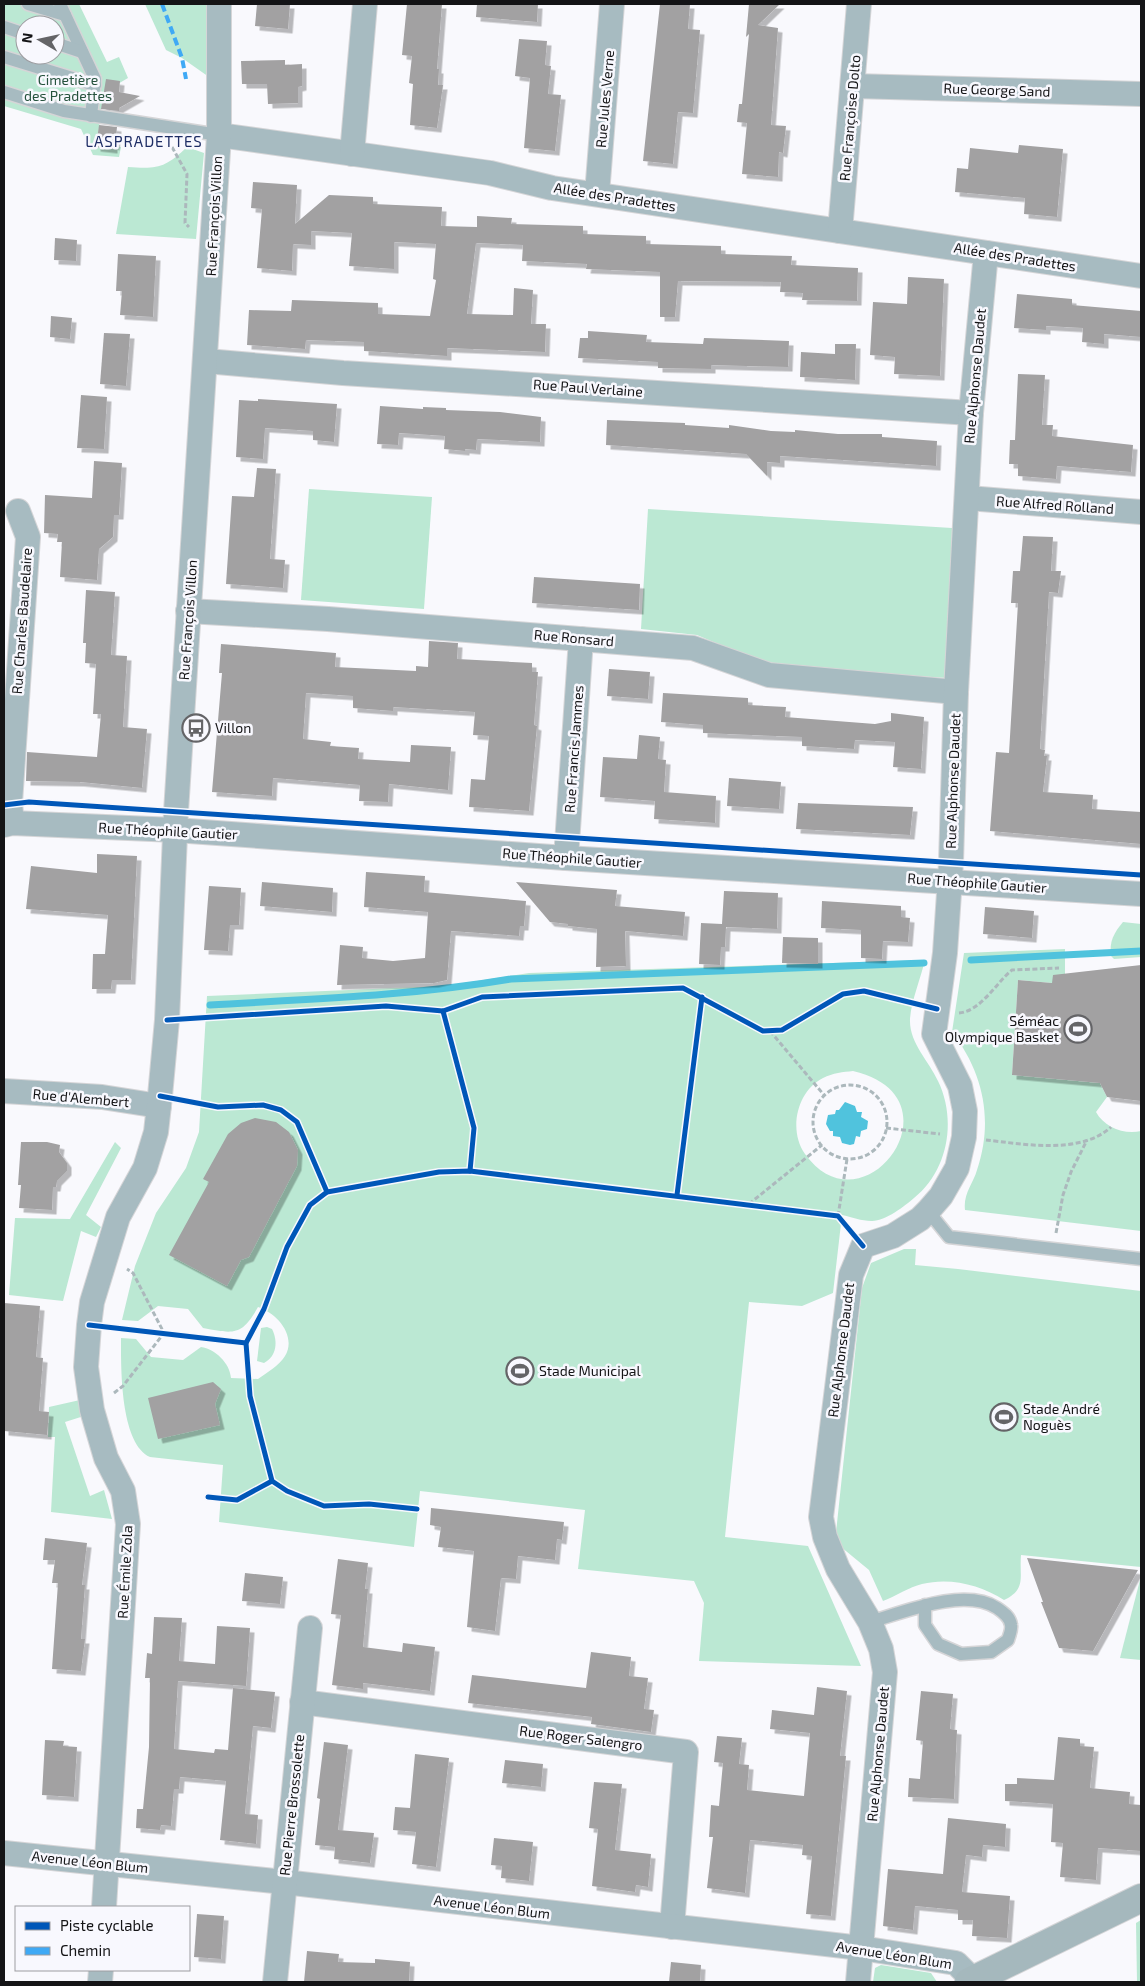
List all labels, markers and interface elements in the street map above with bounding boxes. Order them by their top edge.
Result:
north arrow [15,15,65,65]
text: N [17,32,36,44]
street label: Rue Jules Verne [592,49,617,149]
street label: Rue Françoise Dolto [836,54,864,182]
park label: Cimetière des Pradettes [24,71,112,104]
street label: Rue George Sand [943,79,1051,100]
district label: LASPRADETTES [85,132,203,150]
street label: Rue François Villon [202,155,226,277]
street label: Allée des Pradettes [553,178,677,215]
street label: Allée des Pradettes [953,238,1077,275]
street label: Rue Alphonse Daudet [960,308,989,444]
street label: Rue Paul Verlaine [533,375,643,400]
street label: Rue Alfred Rolland [996,492,1114,517]
street label: Rue Charles Baudelaire [8,547,35,695]
street label: Rue François Villon [175,559,201,681]
street label: Rue Ronsard [533,626,615,649]
street label: Rue Francis Jammes [561,685,586,813]
bus stop icon: Villon [181,713,211,743]
street label: Rue Alphonse Daudet [942,713,963,849]
place label: Villon [215,719,251,736]
street label: Rue Théophile Gautier [98,818,239,843]
street label: Rue Théophile Gautier [502,844,643,871]
street label: Rue Théophile Gautier [907,869,1048,896]
place label: Séméac Olympique Basket [945,1012,1059,1045]
sports icon: Séméac Olympique Basket [1063,1014,1093,1044]
street label: Rue d'Alembert [32,1085,130,1110]
street label: Rue Alphonse Daudet [824,1282,857,1418]
sports icon: Stade Municipal [505,1356,535,1386]
place label: Stade Municipal [539,1362,641,1379]
place label: Stade André Noguès [1023,1400,1100,1433]
sports icon: Stade André Noguès [989,1402,1019,1432]
street label: Rue Émile Zola [114,1525,135,1619]
street label: Rue Alphonse Daudet [863,1686,892,1822]
street label: Rue Roger Salengro [518,1722,644,1754]
street label: Rue Pierre Brossolette [276,1733,307,1877]
street label: Avenue Léon Blum [31,1847,149,1876]
street label: Avenue Léon Blum [433,1891,551,1922]
legend [15,1906,190,1971]
text: Piste cyclable [60,1916,154,1934]
street label: Avenue Léon Blum [835,1937,953,1972]
text: Chemin [60,1941,111,1959]

